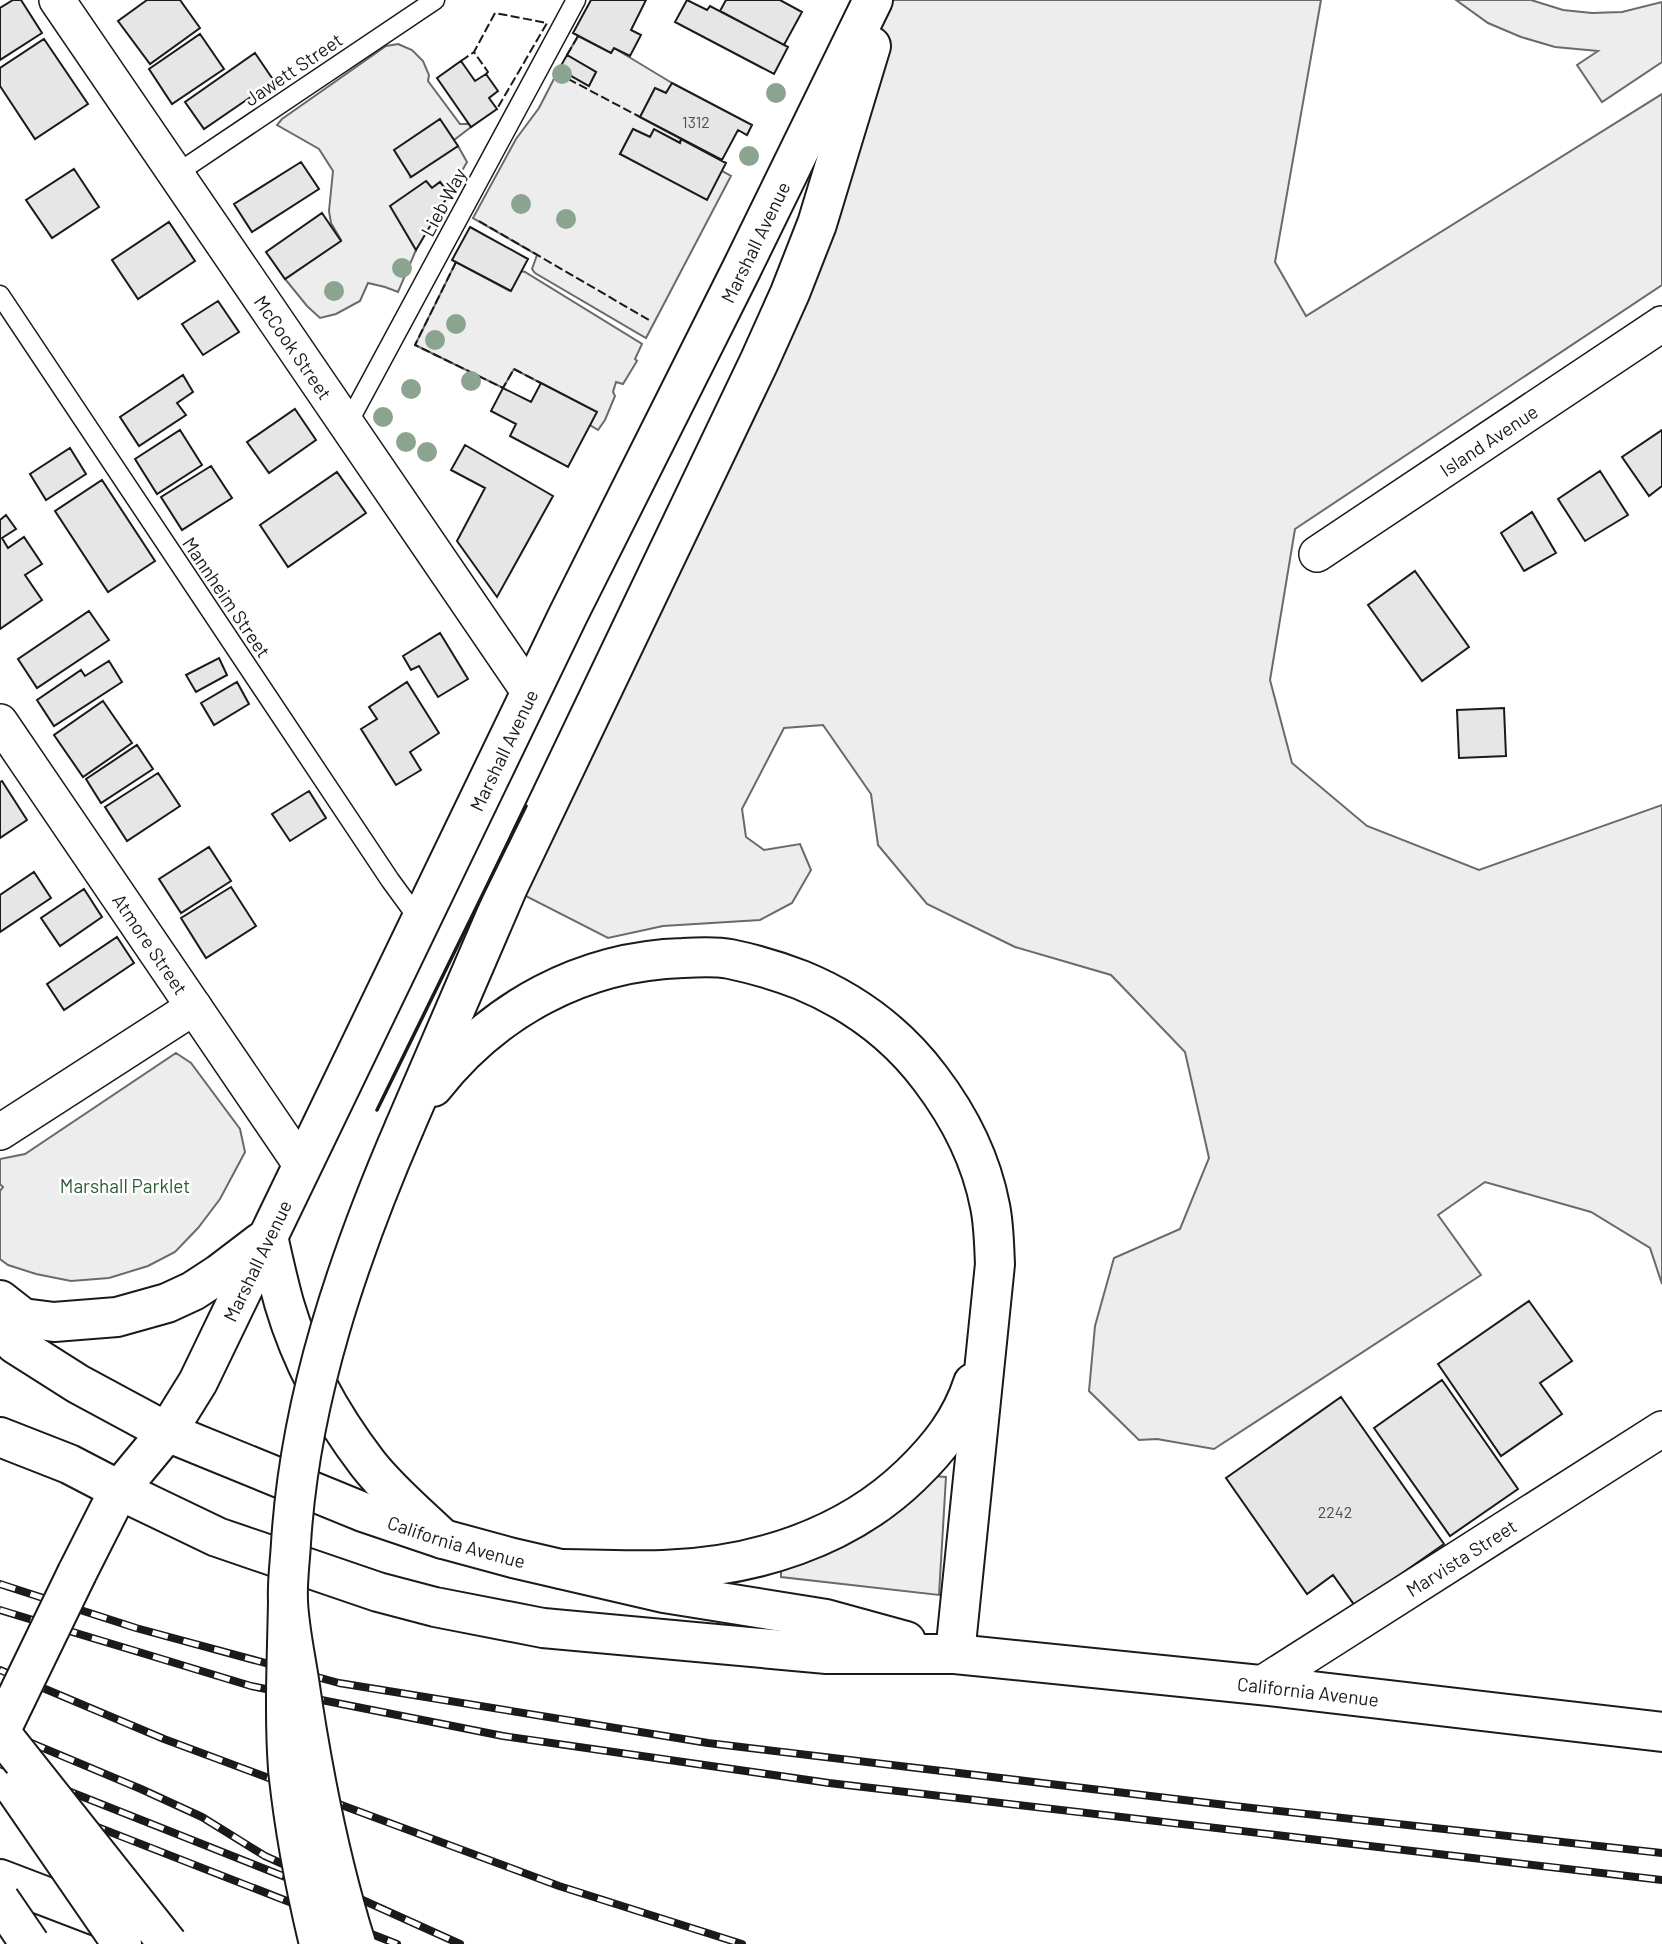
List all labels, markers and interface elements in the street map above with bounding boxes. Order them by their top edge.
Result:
street label: Jawett Street [240,28,346,110]
house number: 1312 [682,112,710,131]
street label: Lieb Way [415,164,471,240]
street label: Marshall Avenue [715,177,794,306]
street label: McCook Street [250,290,337,403]
street label: Island Avenue [1435,399,1542,481]
street label: Mannheim Street [178,532,276,662]
street label: Marshall Avenue [464,685,542,814]
street label: Atmore Street [108,889,193,998]
park label: Marshall Parklet [60,1174,190,1197]
street label: Marshall Avenue [218,1196,296,1325]
house number: 2242 [1318,1502,1352,1521]
street label: California Avenue [385,1510,528,1572]
street label: Marvista Street [1401,1514,1520,1601]
street label: California Avenue [1236,1671,1380,1710]

